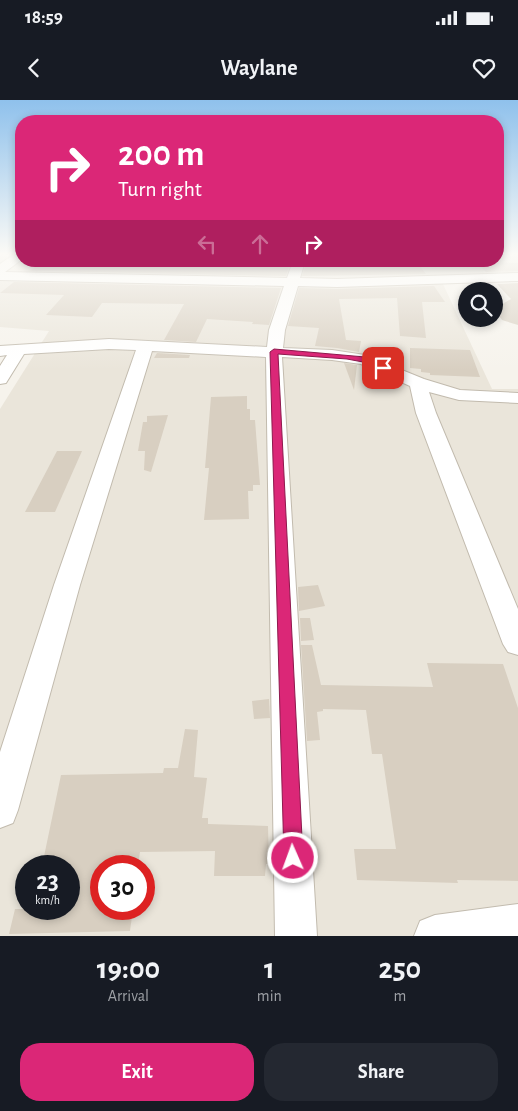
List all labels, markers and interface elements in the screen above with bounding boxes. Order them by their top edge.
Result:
text: 18:59 [25,8,63,27]
icon: back [20,54,48,82]
icon: heart [470,54,498,82]
text: Waylane [220,57,298,79]
icon: right [35,135,100,200]
text: 200 m [118,137,205,172]
text: Turn right [118,178,202,200]
icon: left [193,230,221,258]
icon: ahead [246,230,274,258]
icon: right [299,230,327,258]
map controls [458,282,503,327]
button: search [458,282,503,327]
pin [362,347,404,389]
icon: arrive [369,354,397,382]
position arrow [266,831,318,883]
speed limit sign: 30 [90,855,155,920]
text: 23 [36,869,59,894]
text: km/h [35,894,60,906]
text: 19:00 [97,954,160,984]
text: 1 [264,954,275,984]
text: 250 [379,954,421,984]
text: Arrival [108,988,149,1004]
text: min [257,988,282,1004]
text: m [393,988,406,1004]
button: Exit [20,1043,254,1101]
button: Share [264,1043,498,1101]

